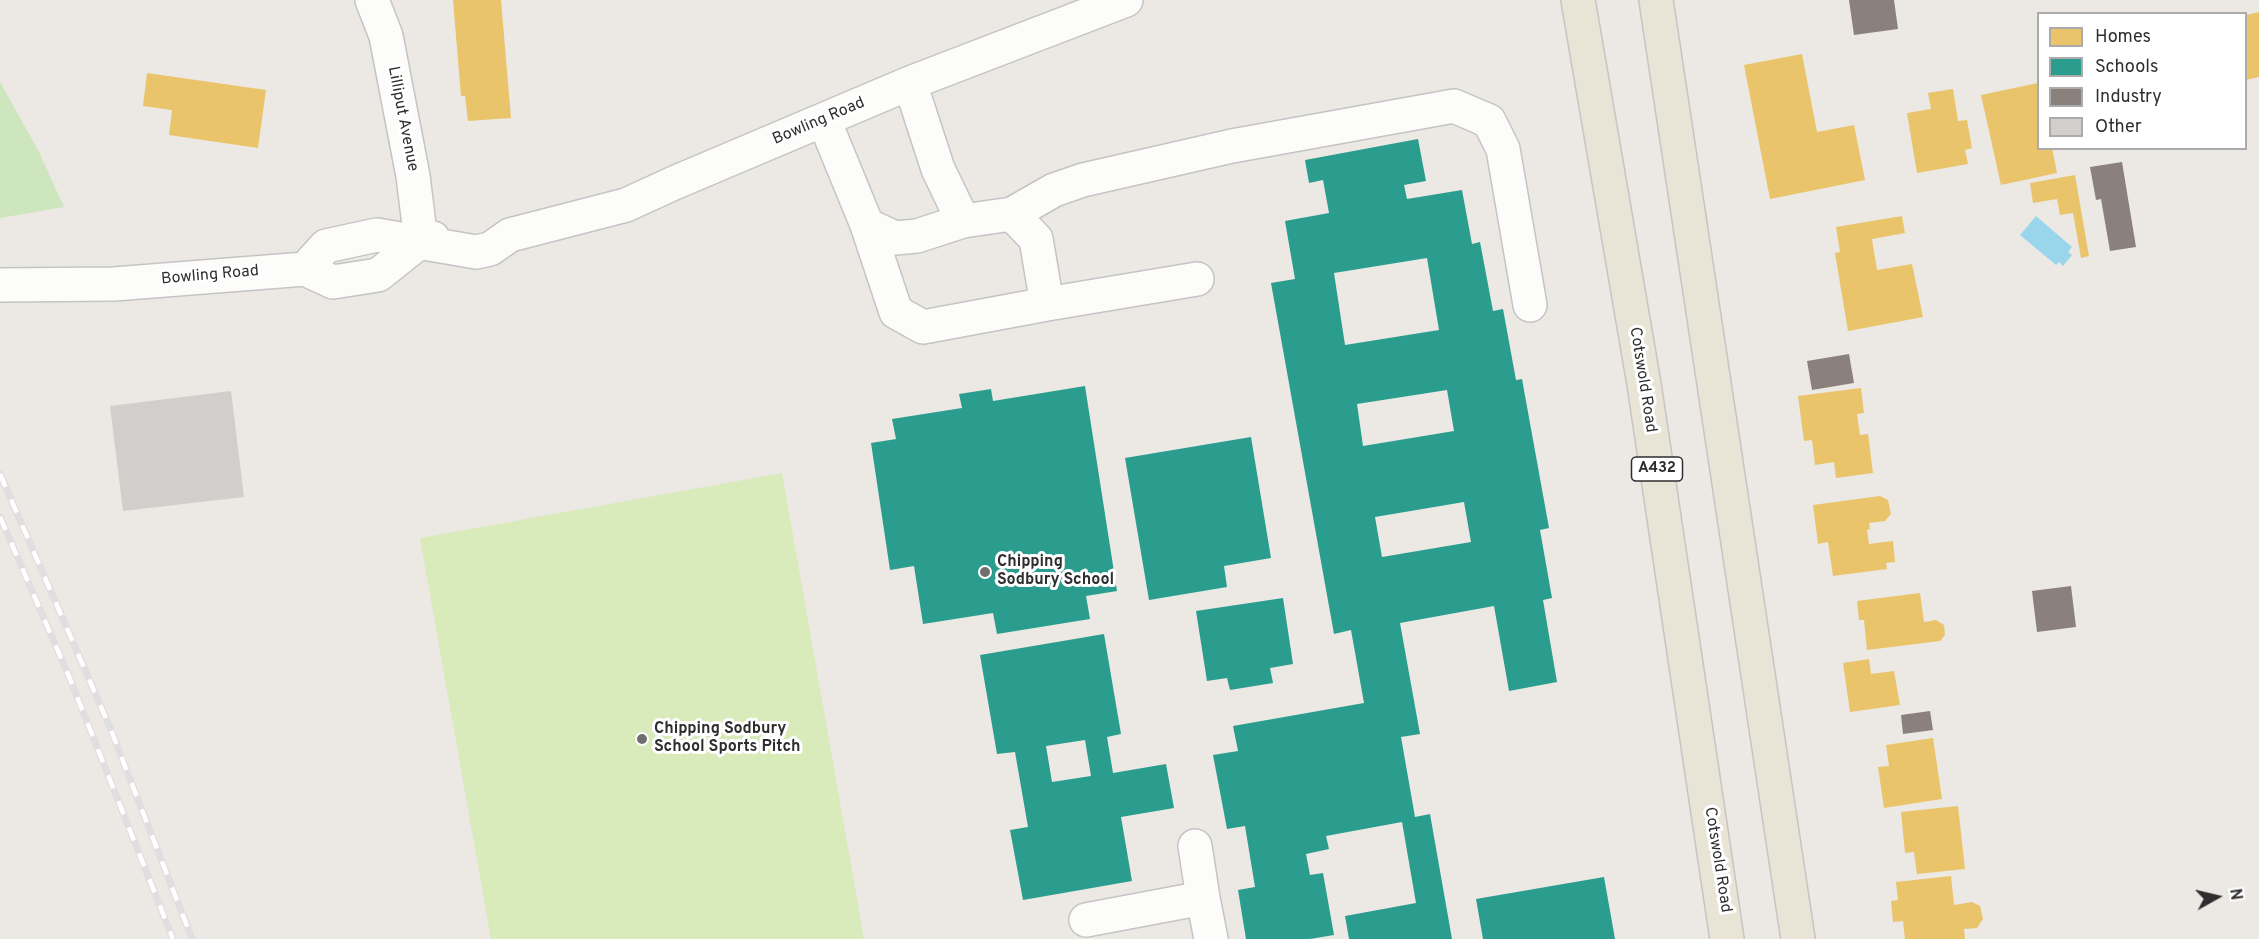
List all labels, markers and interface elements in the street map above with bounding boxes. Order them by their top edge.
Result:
legend [2037,12,2247,150]
text: Homes [2095,26,2151,49]
text: Schools [2095,56,2158,79]
street label: Lilliput Avenue [382,65,422,173]
text: Industry [2095,86,2162,109]
street label: Bowling Road [770,94,868,150]
text: Other [2095,116,2142,139]
street label: Bowling Road [160,262,260,290]
street label: Cotswold Road [1624,326,1660,434]
road number: A432 [1632,457,1682,481]
place label: Chipping Sodbury School [997,553,1114,591]
marker: Chipping Sodbury School [978,565,992,579]
place label: Chipping Sodbury School Sports Pitch [654,720,801,758]
marker: Chipping Sodbury School Sports Pitch [635,732,649,746]
street label: Cotswold Road [1699,806,1735,914]
north arrow [2187,867,2247,927]
text: N [2224,887,2246,902]

